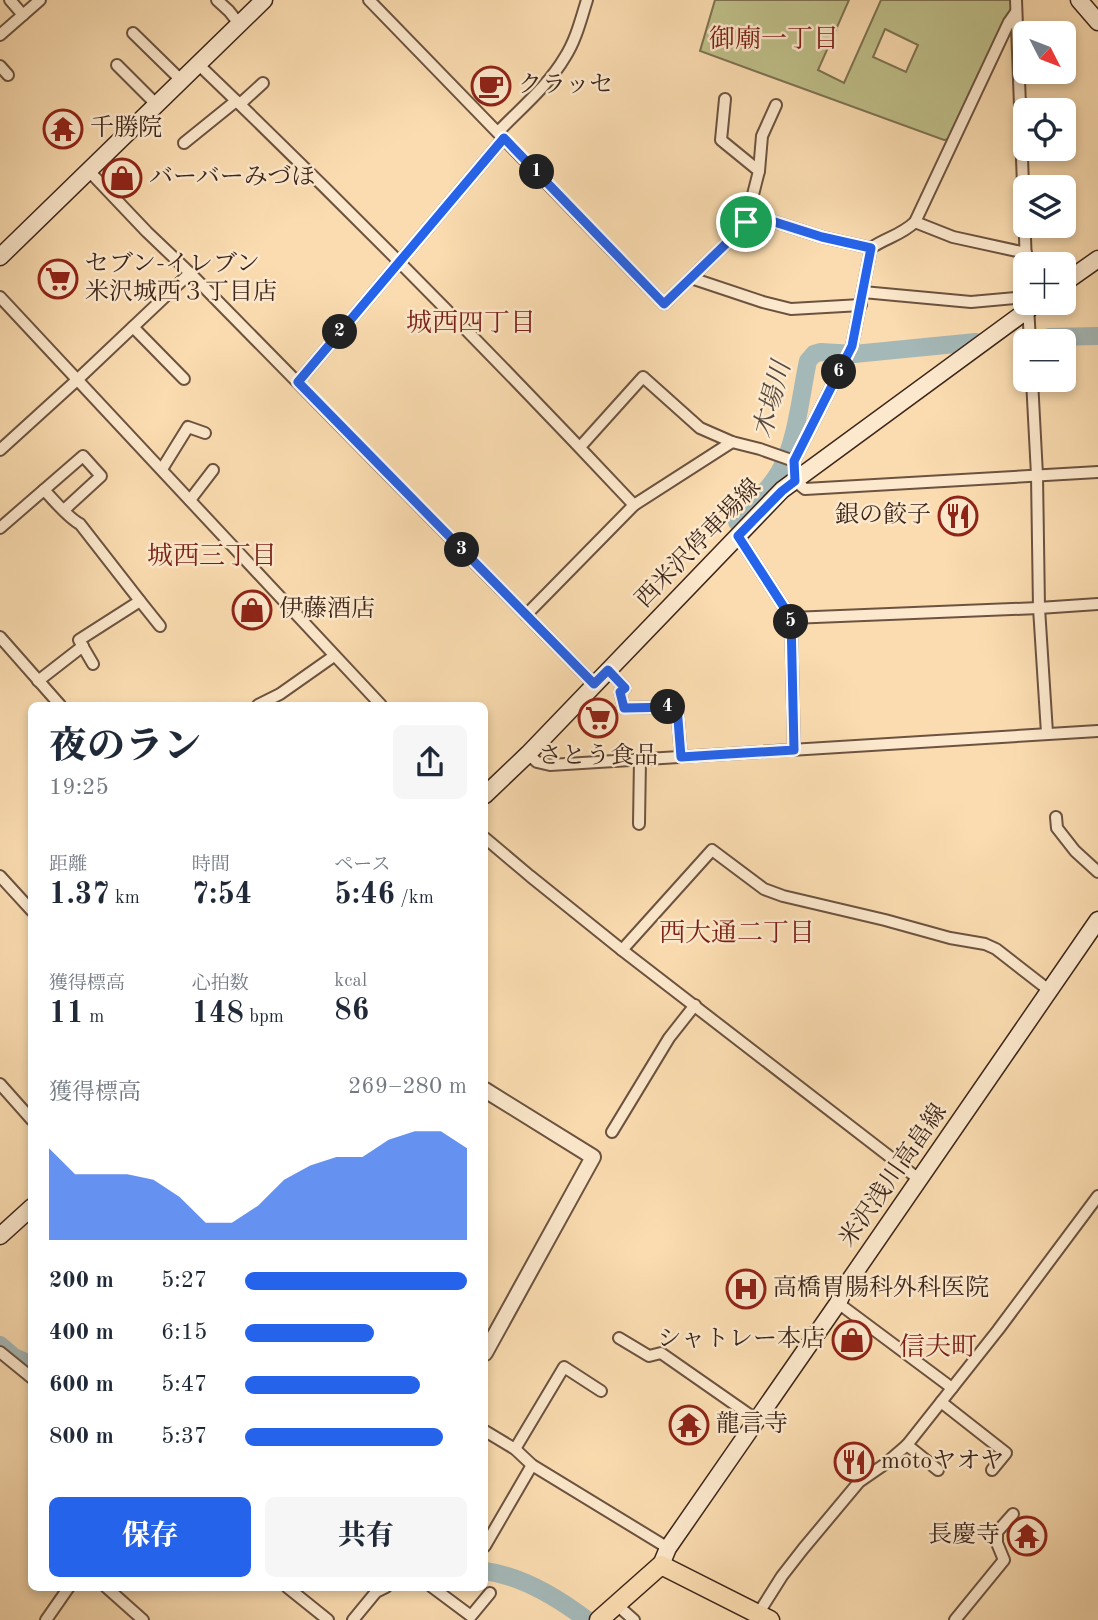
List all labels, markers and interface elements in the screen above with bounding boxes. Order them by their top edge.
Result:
north arrow [1013,21,1076,84]
map controls [1013,21,1076,392]
district label: 御廟一丁目 [709,25,839,53]
cafe icon: クラッセ [470,65,512,107]
place label: クラッセ [518,73,614,98]
button: locate [1013,98,1076,161]
temple icon: 千勝院 [42,108,84,150]
place label: 千勝院 [90,114,162,141]
pin: 1 [520,154,554,190]
shop icon: バーバーみづほ [101,157,143,199]
text: 1 [531,162,542,181]
place label: バーバーみづほ [149,165,315,190]
button: layers [1013,175,1076,238]
pin [716,192,776,252]
icon: arrive [727,203,765,241]
place label: セブン-イレブン 米沢城西３丁目店 [85,251,277,305]
button: + [1013,252,1076,315]
supermarket icon: セブン-イレブン 米沢城西３丁目店 [37,258,79,300]
district label: 城西四丁目 [406,309,536,337]
pin: 2 [322,314,358,350]
text: 2 [334,322,345,341]
button: − [1013,329,1076,392]
pin: 6 [822,354,856,390]
water label: 木場川 [748,356,796,441]
text: 6 [833,362,844,381]
street label: 西米沢停車場線 [630,473,766,613]
restaurant icon: 銀の餃子 [937,495,979,537]
place label: 銀の餃子 [835,501,931,528]
pin: 3 [444,532,480,568]
text: 3 [456,540,467,559]
district label: 城西三丁目 [147,542,277,570]
shop icon: 伊藤酒店 [231,589,273,631]
place label: 伊藤酒店 [279,595,375,622]
pin: 5 [774,604,808,640]
text: 5 [785,612,796,631]
pin: 4 [650,690,686,724]
supermarket icon: さとう食品 [577,697,619,739]
text: 4 [662,697,673,716]
button: share [393,725,467,799]
text: 夜のラン [49,729,201,767]
place label: さとう食品 [538,742,658,769]
text: 19:25 [49,776,109,799]
text: 距離 [49,856,87,875]
text: 時間 [192,856,230,875]
text: ペース [334,856,390,875]
text: 1.37 [49,880,110,910]
text: 7:54 [192,880,252,910]
text: 5:46 [334,880,395,910]
text: km [110,889,140,908]
text: /km [395,889,434,908]
district label: 西大通二丁目 [659,919,815,947]
text: kcal [334,972,367,991]
text: 獲得標高 [49,975,125,994]
text: 心拍数 [192,975,249,994]
text: 86 [334,996,369,1026]
text: 11 [49,999,84,1029]
text: 148 [192,999,244,1029]
text: m [84,1008,104,1027]
text: bpm [244,1008,284,1027]
text: 269–280 m [348,1075,467,1098]
text: 獲得標高 [49,1081,141,1104]
street label: 米沢浅川高畠線 [834,1099,952,1252]
hospital icon: 高橋胃腸科外科医院 [725,1268,767,1310]
text: 200 m [49,1269,114,1292]
text: 5:27 [161,1269,207,1292]
place label: 高橋胃腸科外科医院 [773,1274,989,1301]
shop icon: シャトレー本店 [831,1319,873,1361]
text: 400 m [49,1321,114,1344]
text: 6:15 [161,1321,207,1344]
place label: シャトレー本店 [657,1325,825,1352]
district label: 信夫町 [899,1333,977,1361]
text: 600 m [49,1373,114,1396]
text: 5:47 [161,1373,207,1396]
temple icon: 龍言寺 [668,1404,710,1446]
place label: 龍言寺 [716,1410,788,1437]
text: 800 m [49,1425,114,1448]
text: 5:37 [161,1425,207,1448]
restaurant icon: motoヤオヤ [833,1441,875,1483]
place label: motoヤオヤ [881,1449,1004,1474]
button: 保存 [49,1497,251,1577]
button: 共有 [265,1497,467,1577]
temple icon: 長慶寺 [1006,1515,1048,1557]
place label: 長慶寺 [928,1521,1000,1548]

